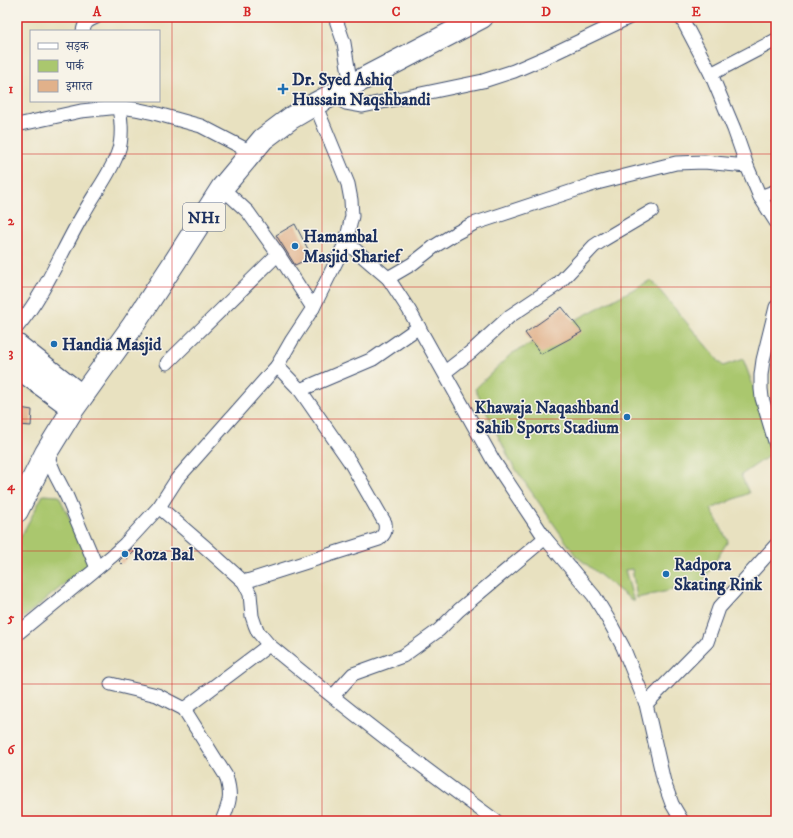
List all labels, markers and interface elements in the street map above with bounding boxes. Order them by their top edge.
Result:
text: A [92,4,102,20]
text: B [243,4,251,20]
text: C [392,4,401,20]
text: D [541,4,551,20]
text: E [691,4,701,20]
legend [30,30,160,102]
text: सड़क [65,39,90,54]
text: पार्क [65,59,85,74]
place label: Dr. Syed Ashiq Hussain Naqshbandi [292,69,431,111]
text: इमारत [65,79,93,94]
text: 1 [9,81,14,97]
marker: Dr. Syed Ashiq Hussain Naqshbandi [277,83,289,95]
road number: NH1 [183,203,225,231]
text: 2 [8,213,15,229]
place label: Hamambal Masjid Sharief [303,226,404,268]
marker: Hamambal Masjid Sharief [290,241,300,251]
place label: Handia Masjid [62,334,162,356]
marker: Handia Masjid [49,339,59,349]
text: 3 [9,345,14,361]
place label: Khawaja Naqashband Sahib Sports Stadium [474,397,620,439]
marker: Khawaja Naqashband Sahib Sports Stadium [622,412,632,422]
text: 4 [6,478,15,495]
place label: Roza Bal [133,544,195,566]
marker: Roza Bal [120,549,130,559]
place label: Radpora Skating Rink [674,554,763,596]
marker: Radpora Skating Rink [661,569,671,579]
text: 5 [7,610,15,626]
text: 6 [8,742,16,758]

